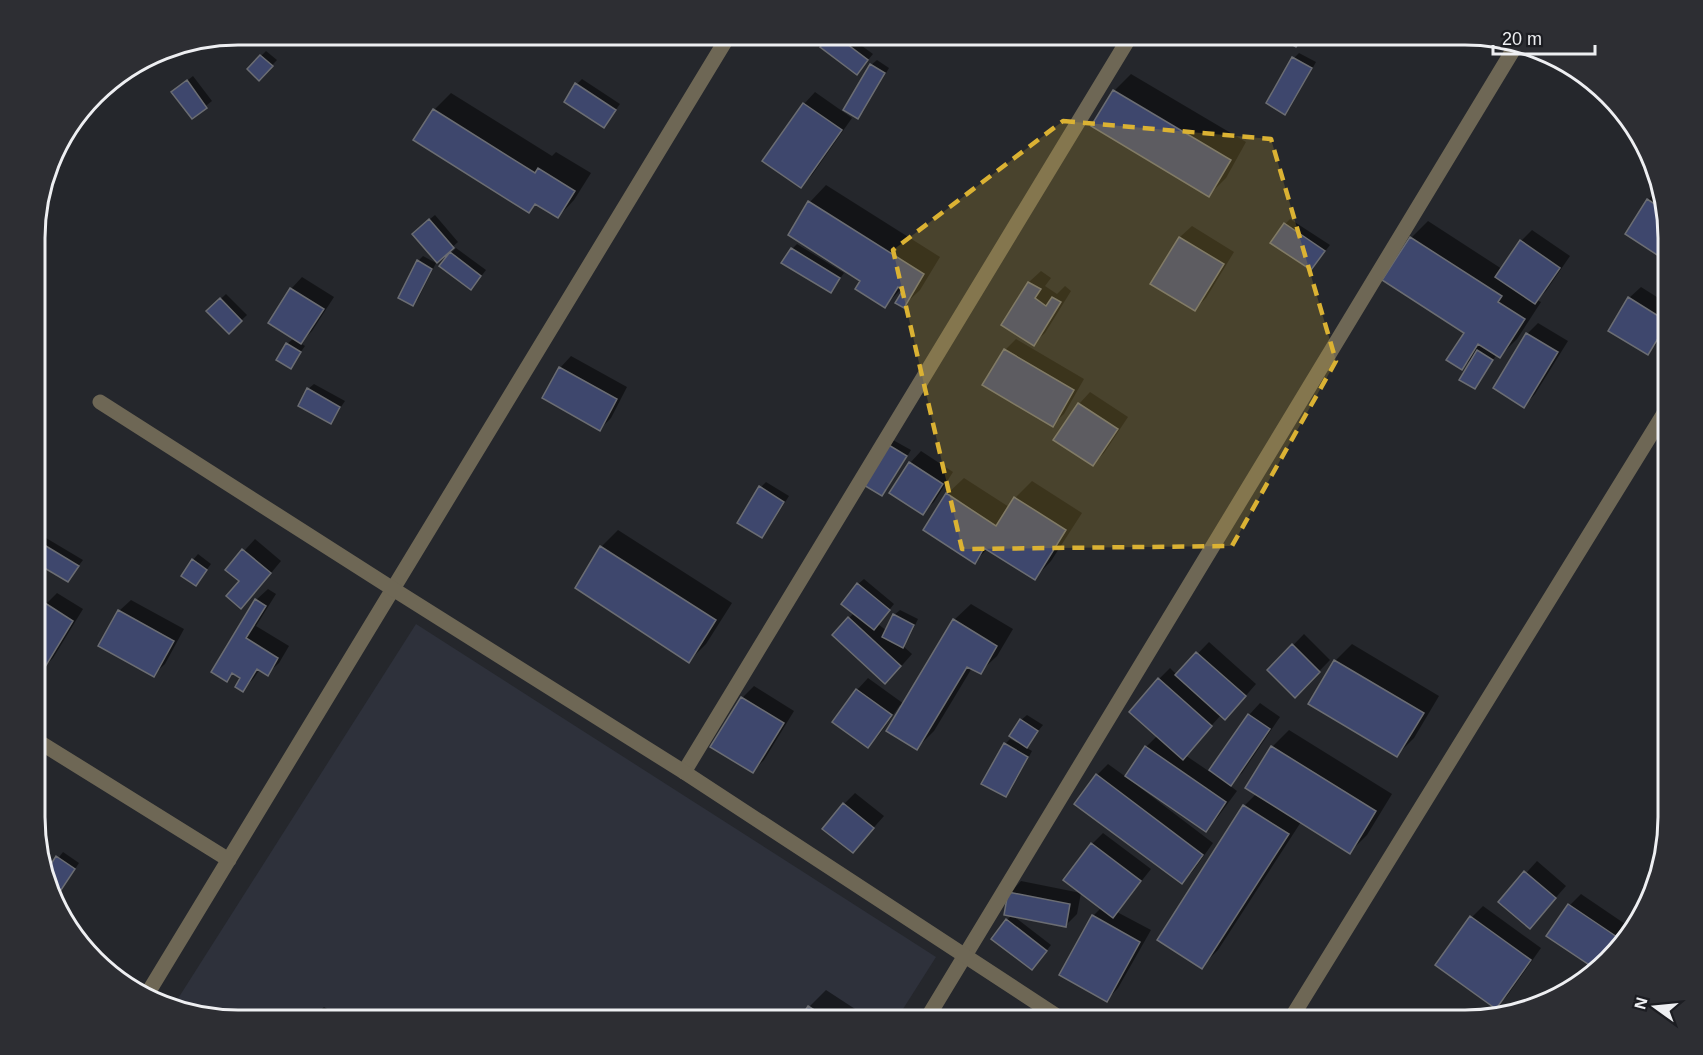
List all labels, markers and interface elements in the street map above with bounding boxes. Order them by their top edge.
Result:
scale bar [1493,18,1595,56]
text: 20 m [1502,29,1542,49]
north arrow [1625,977,1685,1037]
text: N [1631,995,1651,1011]

